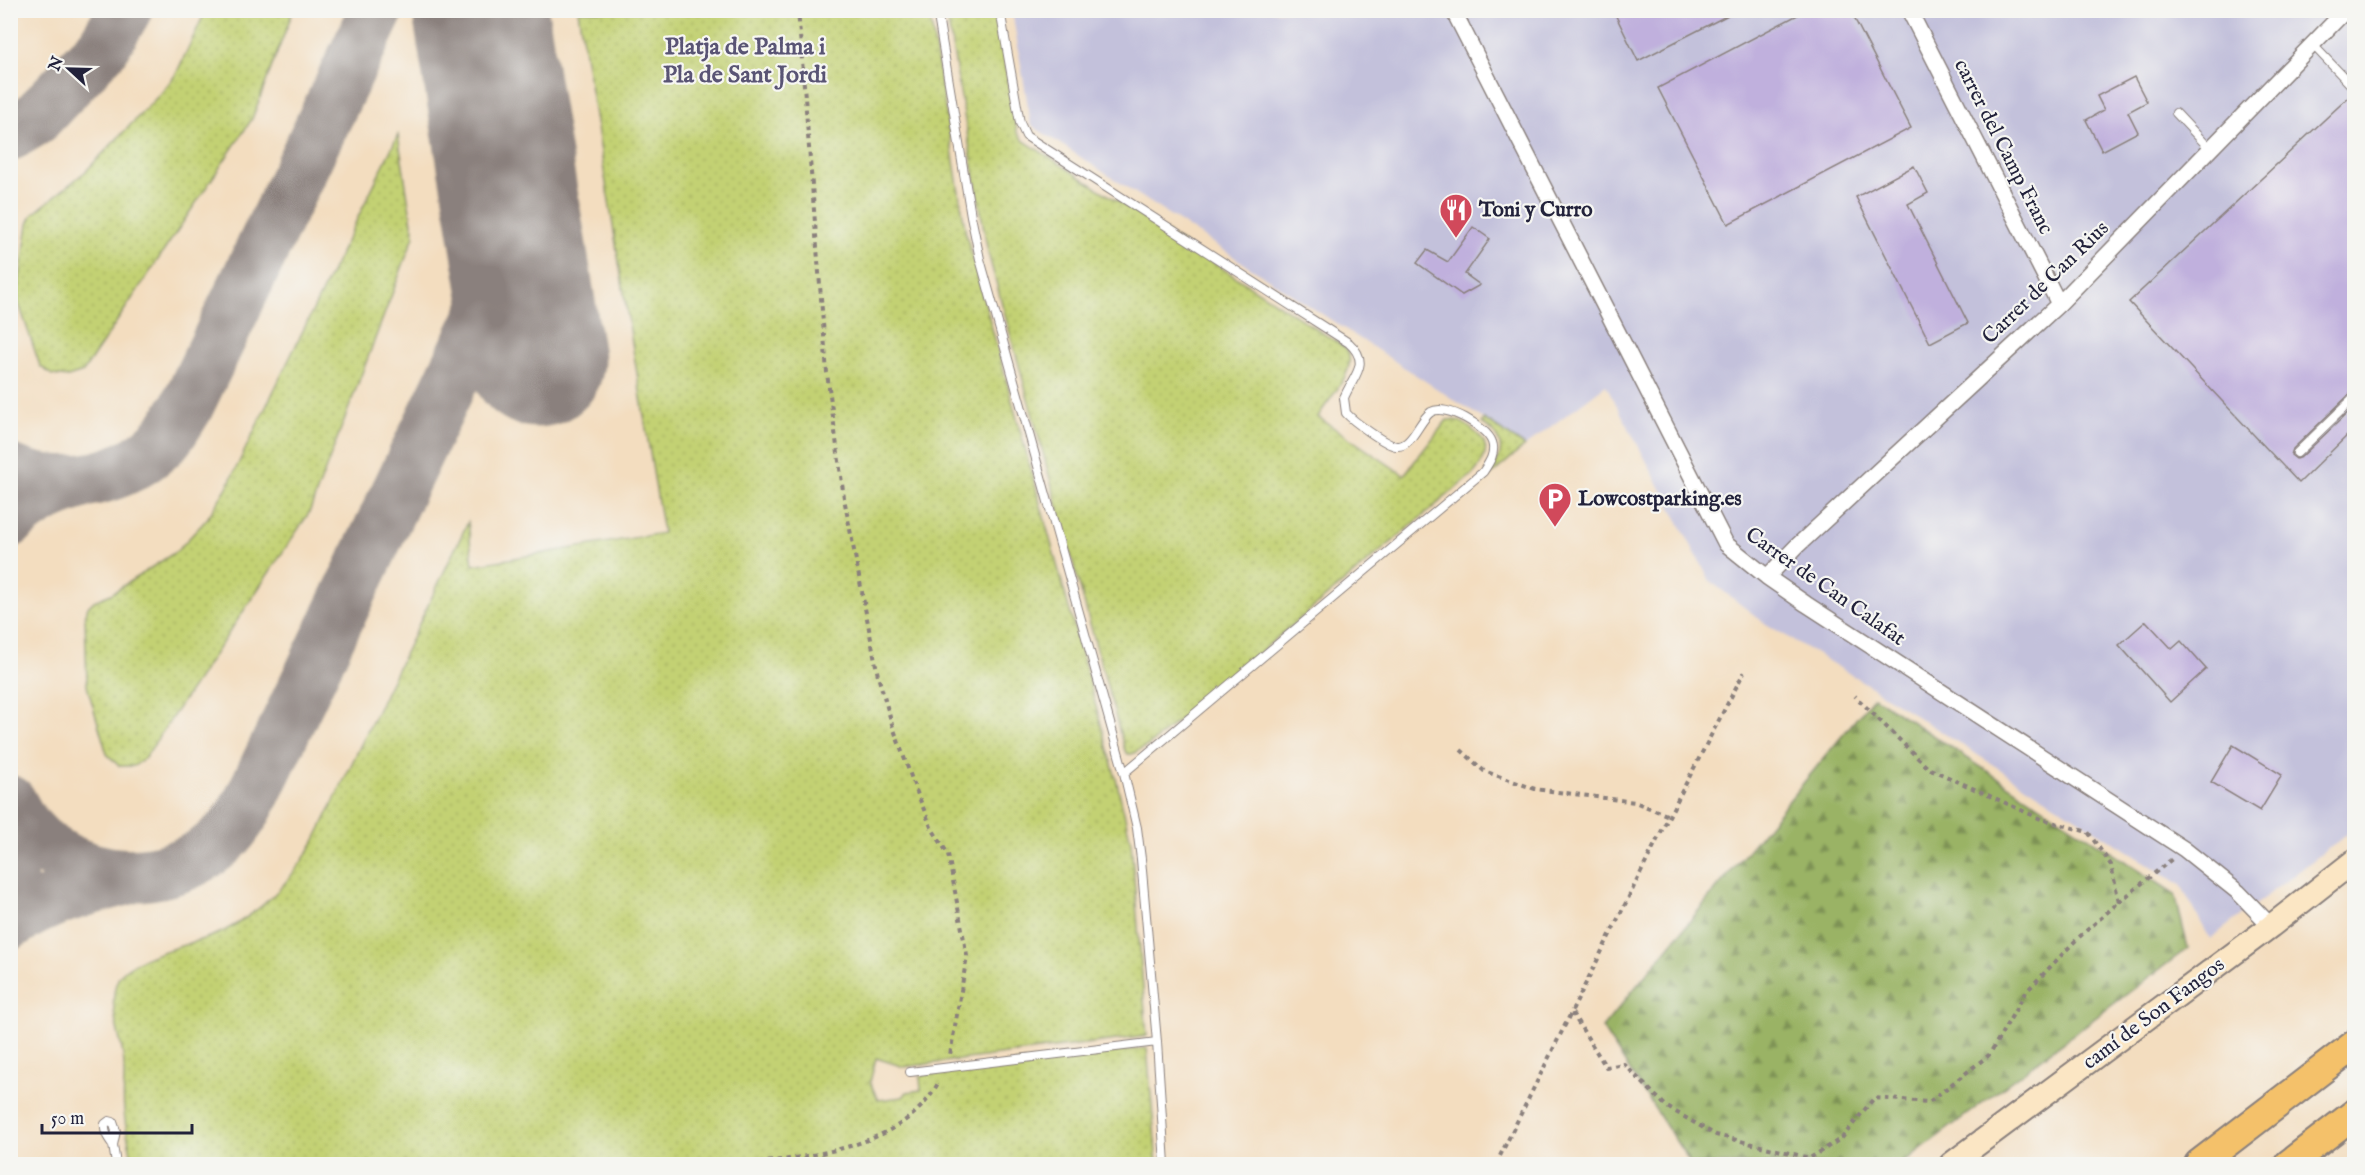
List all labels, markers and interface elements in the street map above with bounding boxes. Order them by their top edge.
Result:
district label: Platja de Palma i Pla de Sant Jordi [663,32,828,91]
north arrow [39,39,99,99]
text: N [45,54,69,75]
street label: carrer del Camp Franc [1947,55,2059,239]
restaurant icon: Toni y Curro [1438,192,1474,239]
place label: Toni y Curro [1478,197,1593,224]
street label: Carrer de Can Rius [1977,216,2115,350]
parking icon: Lowcostparking.es [1537,481,1573,528]
place label: Lowcostparking.es [1578,486,1742,513]
street label: Carrer de Can Calafat [1740,522,1910,652]
street label: camí de Son Fangos [2078,952,2230,1076]
scale bar [42,1097,192,1135]
text: 50 m [51,1108,84,1131]

